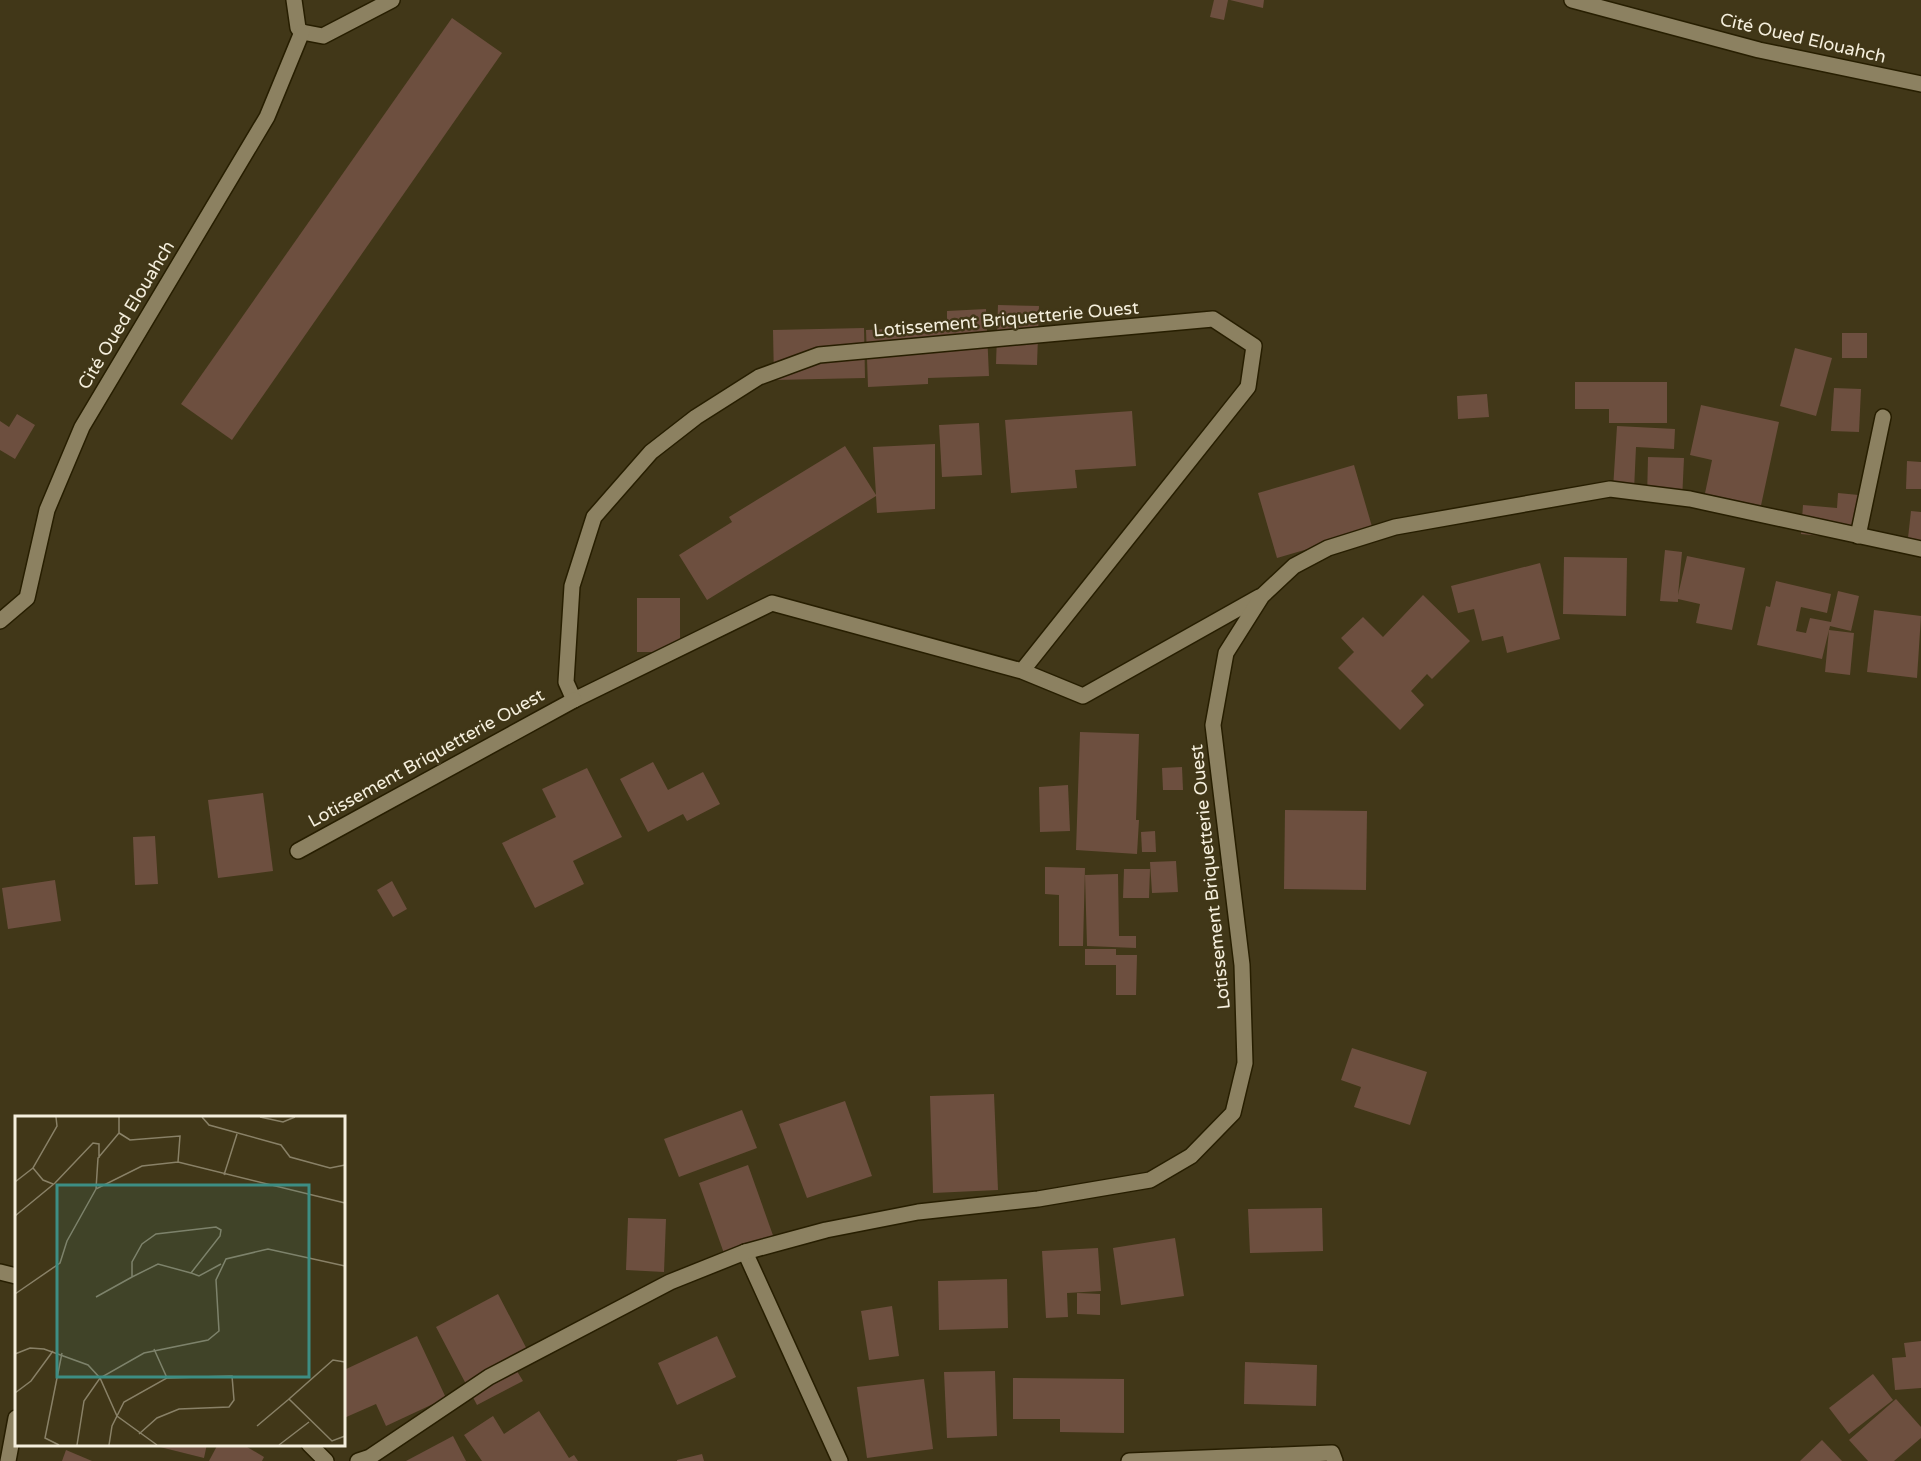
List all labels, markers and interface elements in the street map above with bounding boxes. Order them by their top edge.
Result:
street label: Cité Oued Elouahch [1718,8,1888,68]
street label: Cité Oued Elouahch [73,237,179,393]
street label: Lotissement Briquetterie Ouest [872,296,1140,342]
street label: Lotissement Briquetterie Ouest [304,684,548,832]
street label: Lotissement Briquetterie Ouest [1185,743,1235,1011]
inset map [15,1116,345,1446]

